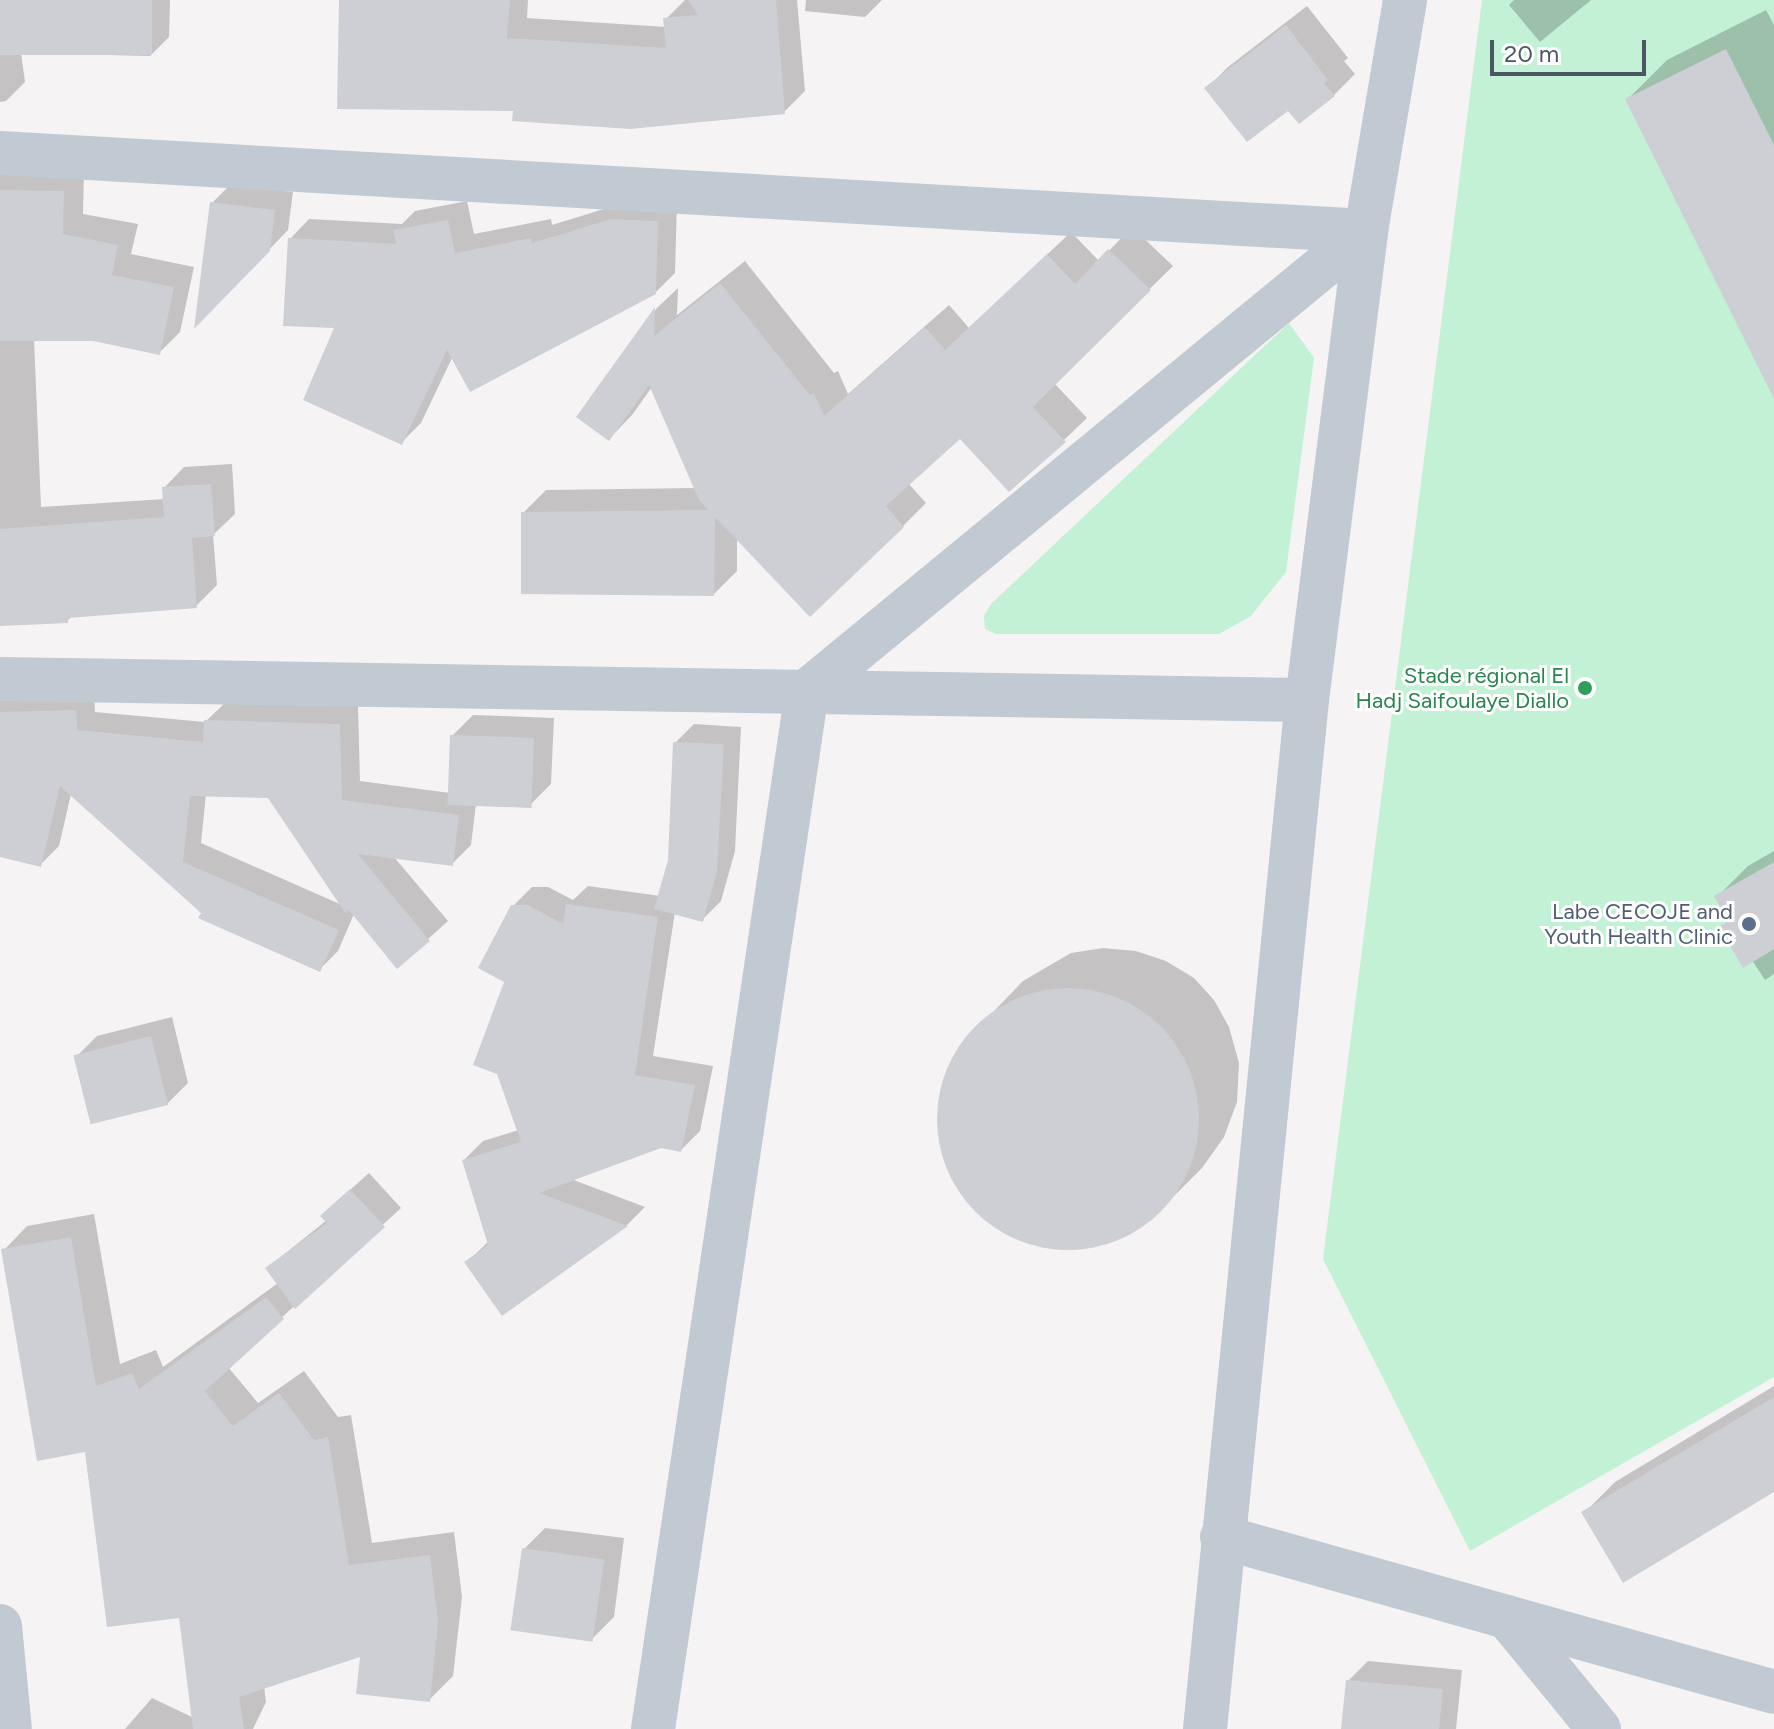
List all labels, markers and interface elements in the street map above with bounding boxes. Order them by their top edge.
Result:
scale bar [1494,24,1650,74]
text: 20 m [1504,39,1559,68]
place label: Stade régional El Hadj Saifoulaye Diallo [1356,662,1569,714]
marker: Stade régional El Hadj Saifoulaye Diallo [1576,679,1594,697]
place label: Labe CECOJE and Youth Health Clinic [1544,898,1733,950]
marker: Labe CECOJE and Youth Health Clinic [1740,915,1758,933]

